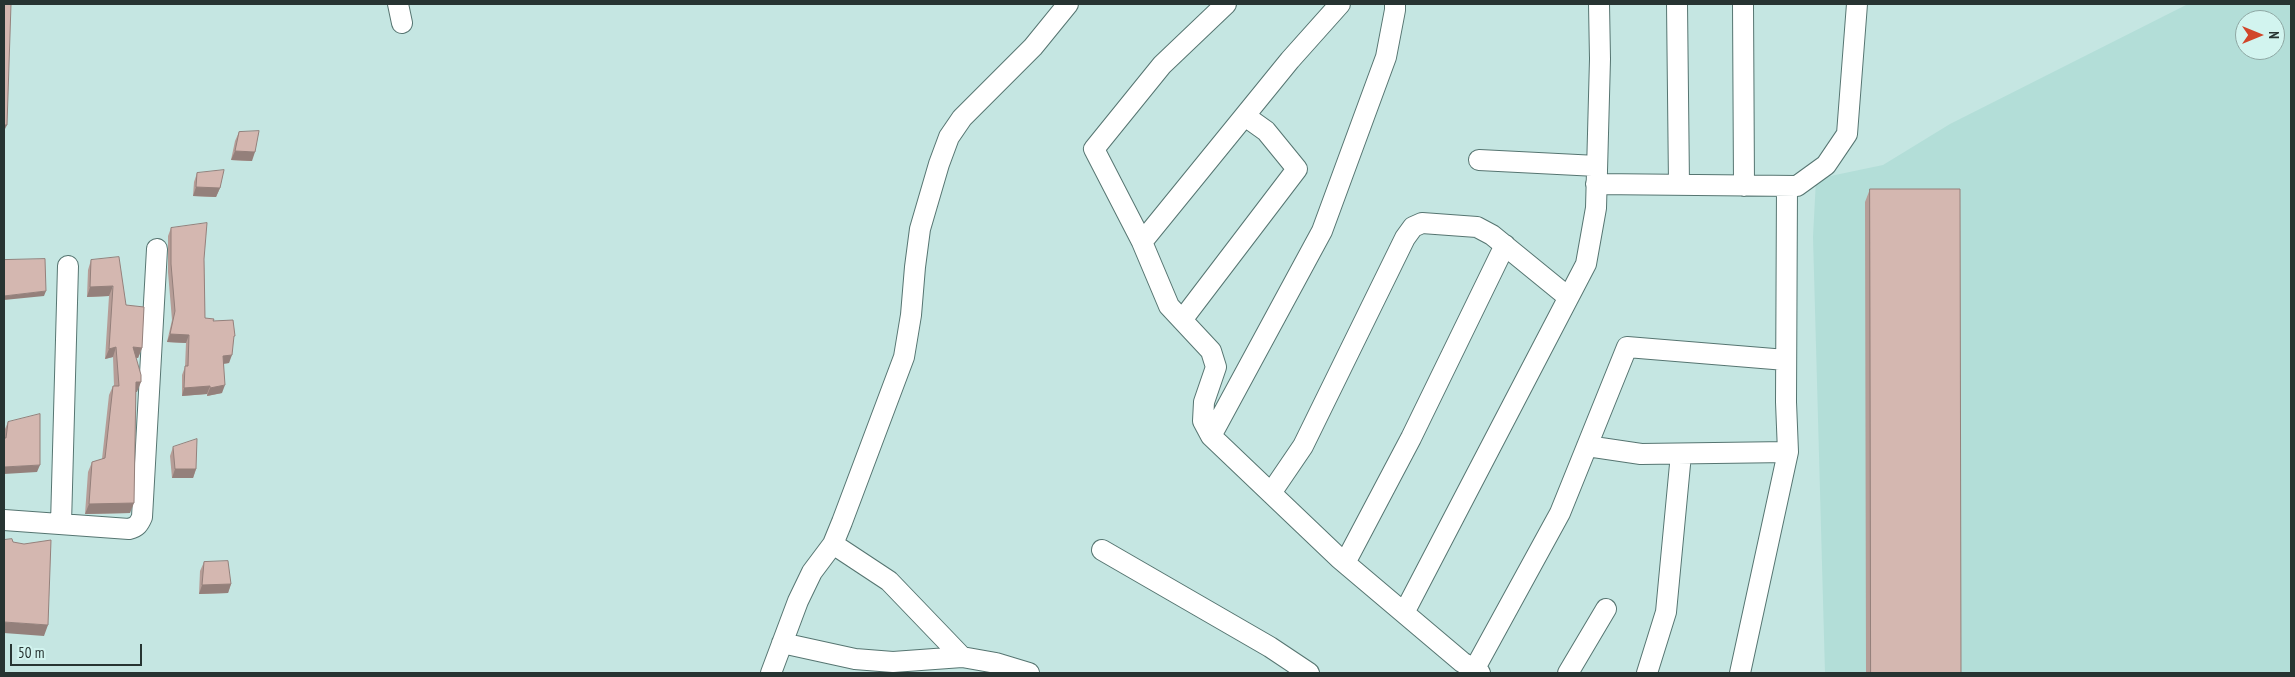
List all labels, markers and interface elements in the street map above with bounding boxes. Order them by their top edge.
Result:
north arrow [2235,10,2285,60]
text: N [2265,31,2283,39]
scale bar [12,634,145,666]
text: 50 m [18,643,44,662]

